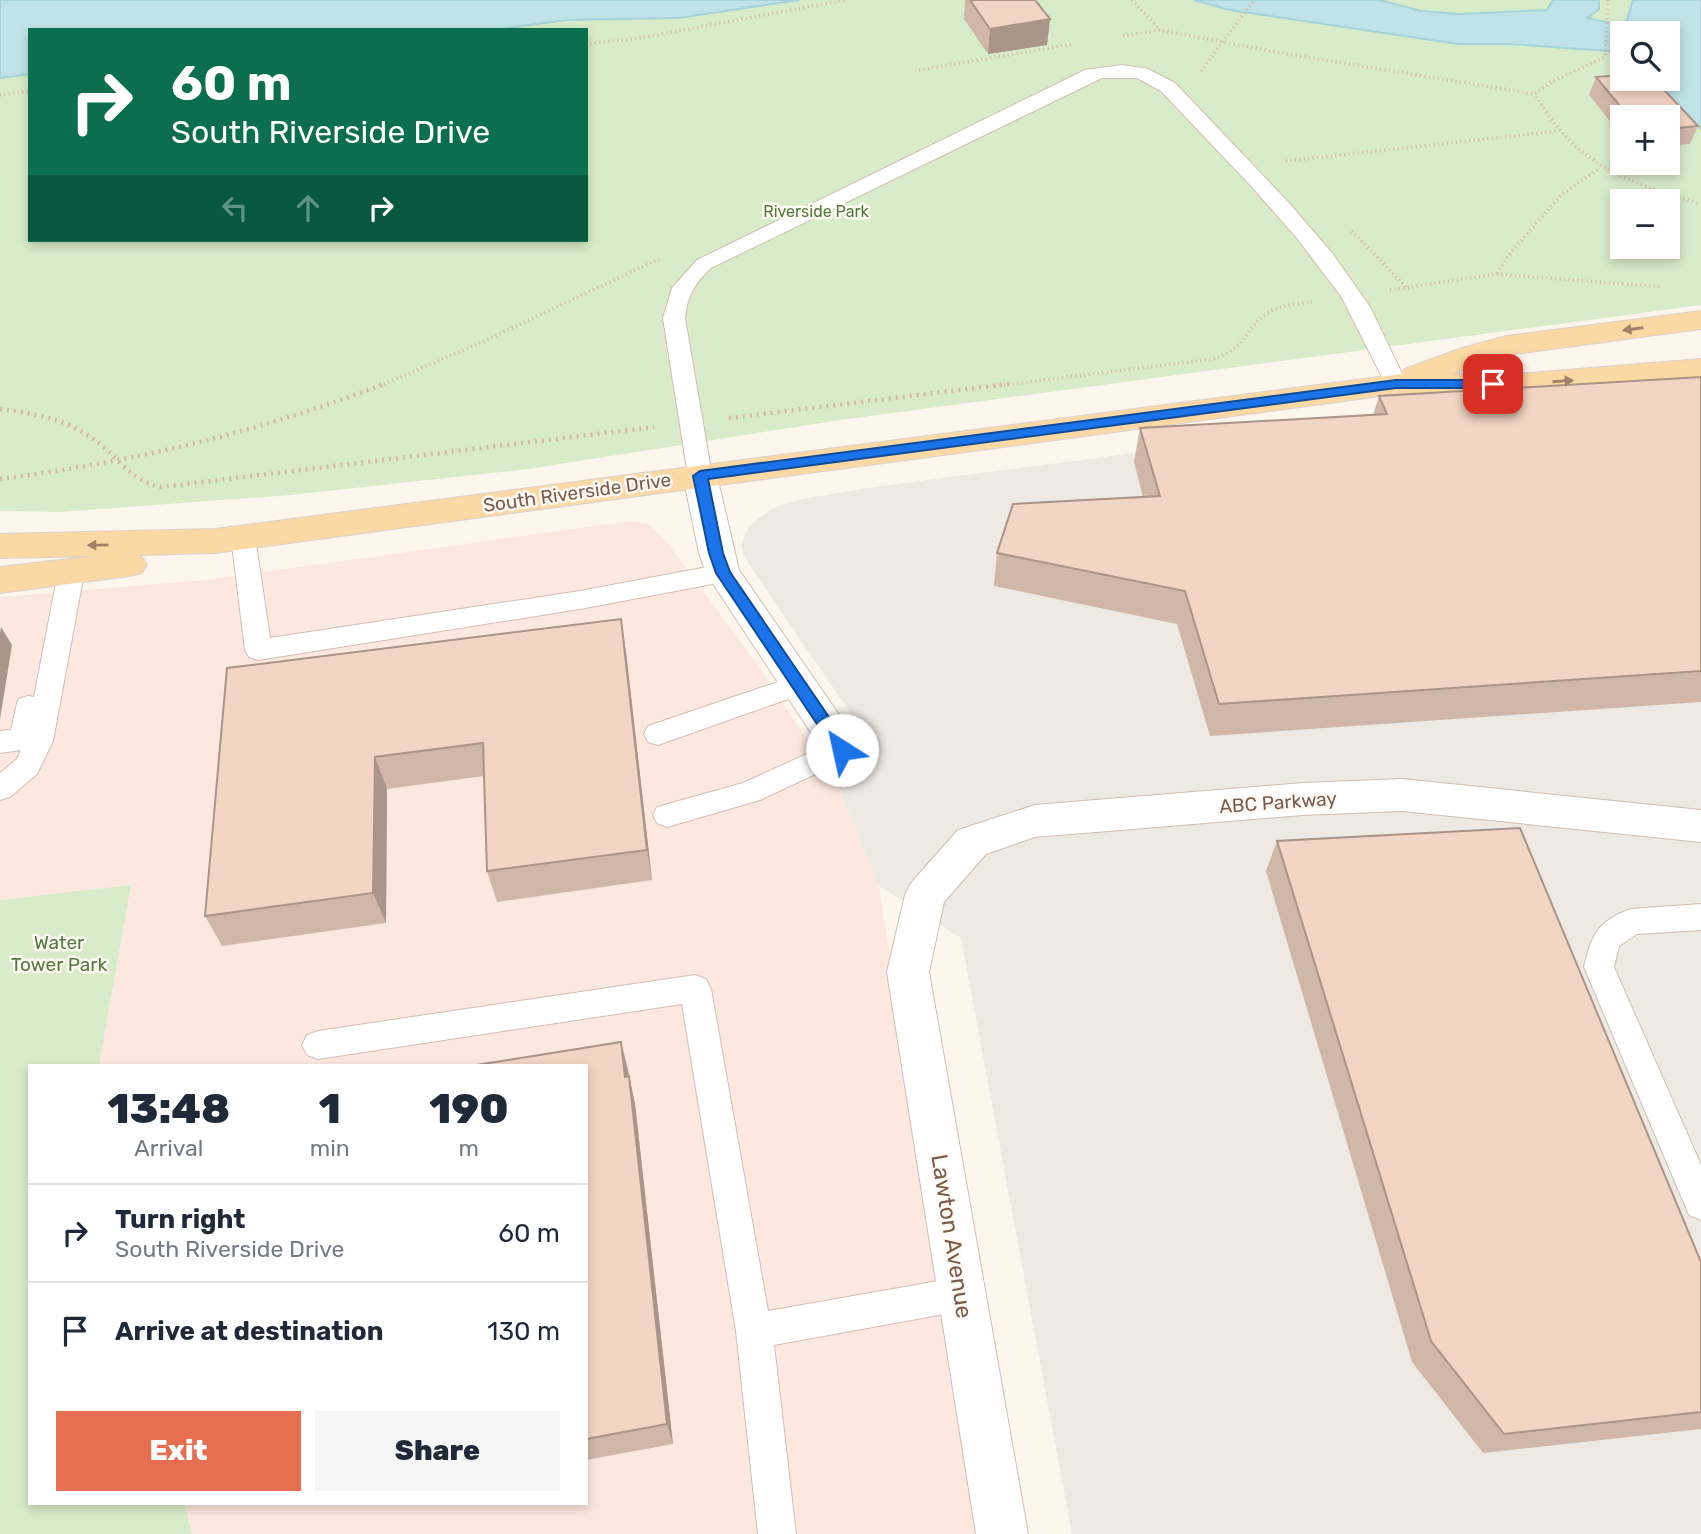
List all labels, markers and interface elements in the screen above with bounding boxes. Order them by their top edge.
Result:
map controls [1610,21,1680,259]
button: search [1610,21,1680,91]
text: 60 m [171,54,292,112]
icon: right [56,56,147,147]
button: + [1610,105,1680,175]
text: South Riverside Drive [171,113,490,151]
icon: left [216,189,254,227]
icon: ahead [289,189,327,227]
icon: right [362,189,400,227]
button: − [1610,189,1680,259]
park label: Riverside Park [763,202,870,221]
one-way arrow [1622,324,1644,335]
pin [1463,354,1523,414]
icon: arrive [1474,365,1512,403]
one-way arrow [1552,375,1574,386]
street label: South Riverside Drive [482,468,673,517]
one-way arrow [87,539,109,551]
position arrow [805,713,879,787]
street label: ABC Parkway [1218,787,1338,818]
park label: Water Tower Park [11,931,107,976]
text: 13:48 [108,1084,230,1134]
text: 1 [319,1084,341,1134]
text: 190 [429,1084,508,1134]
text: Arrival [134,1134,203,1162]
text: min [310,1134,350,1162]
text: m [459,1134,479,1162]
street label: Lawton Avenue [925,1152,979,1320]
text: Turn right [115,1204,245,1235]
icon: right [56,1214,94,1252]
text: 60 m [498,1218,560,1249]
text: South Riverside Drive [115,1235,344,1263]
icon: arrive [56,1312,94,1350]
text: Arrive at destination [115,1316,383,1347]
text: 130 m [487,1316,560,1347]
button: Exit [56,1411,301,1491]
button: Share [315,1411,560,1491]

